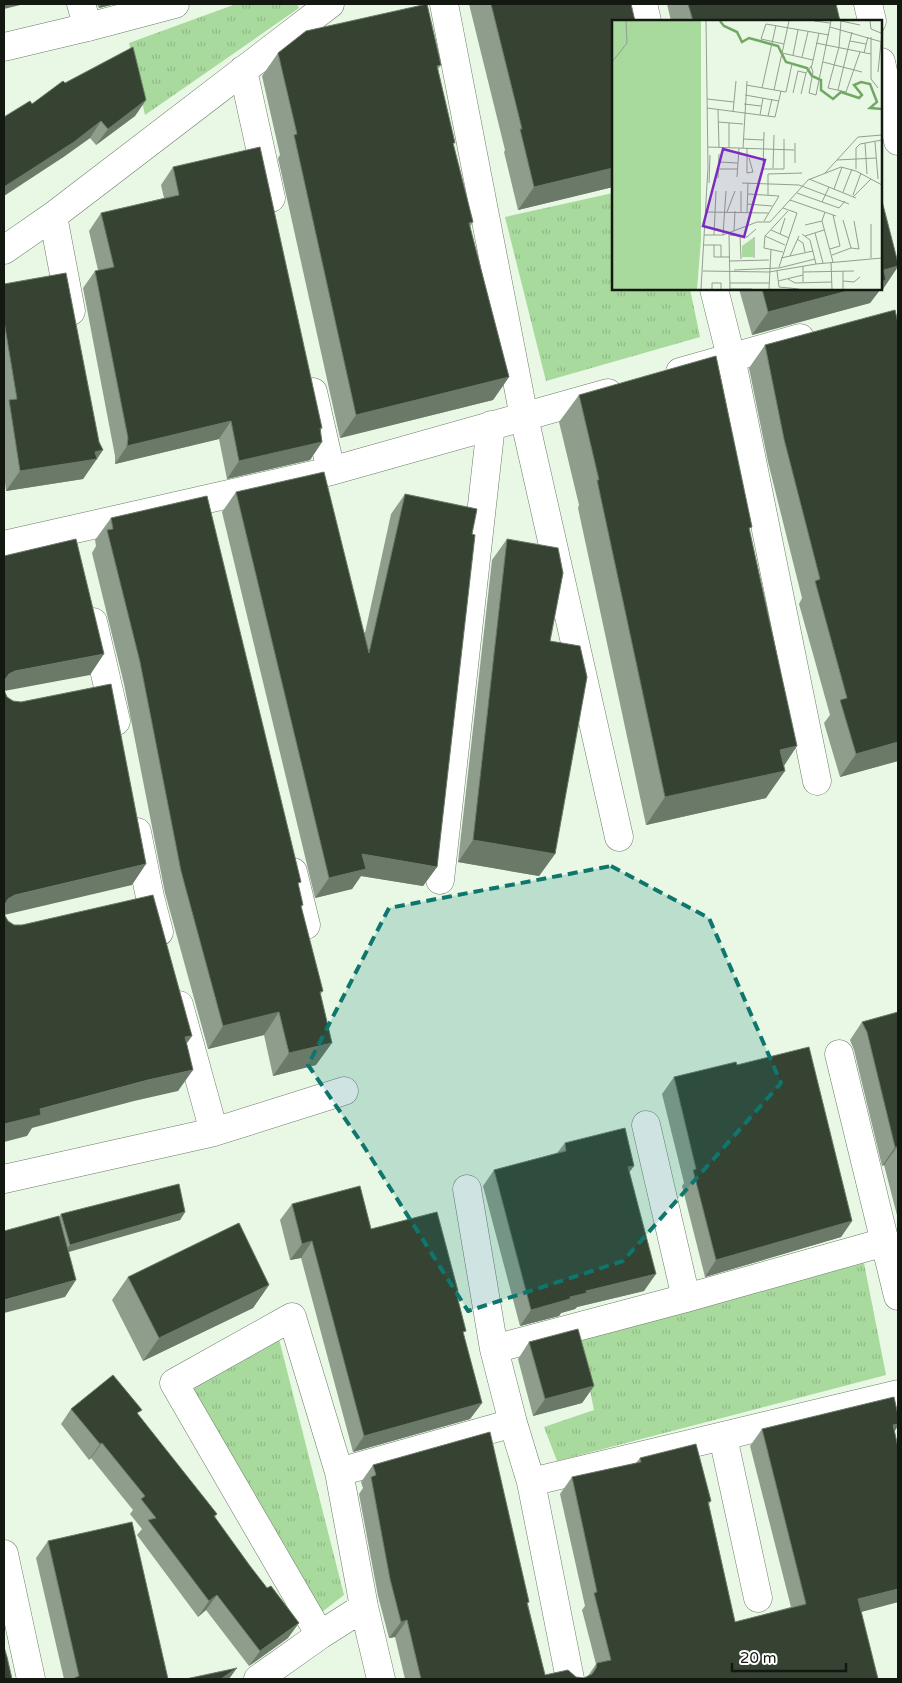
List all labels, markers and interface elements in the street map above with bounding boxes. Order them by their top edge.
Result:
inset map [612,20,882,290]
scale bar [732,1640,846,1672]
text: 20 m [740,1649,777,1667]

